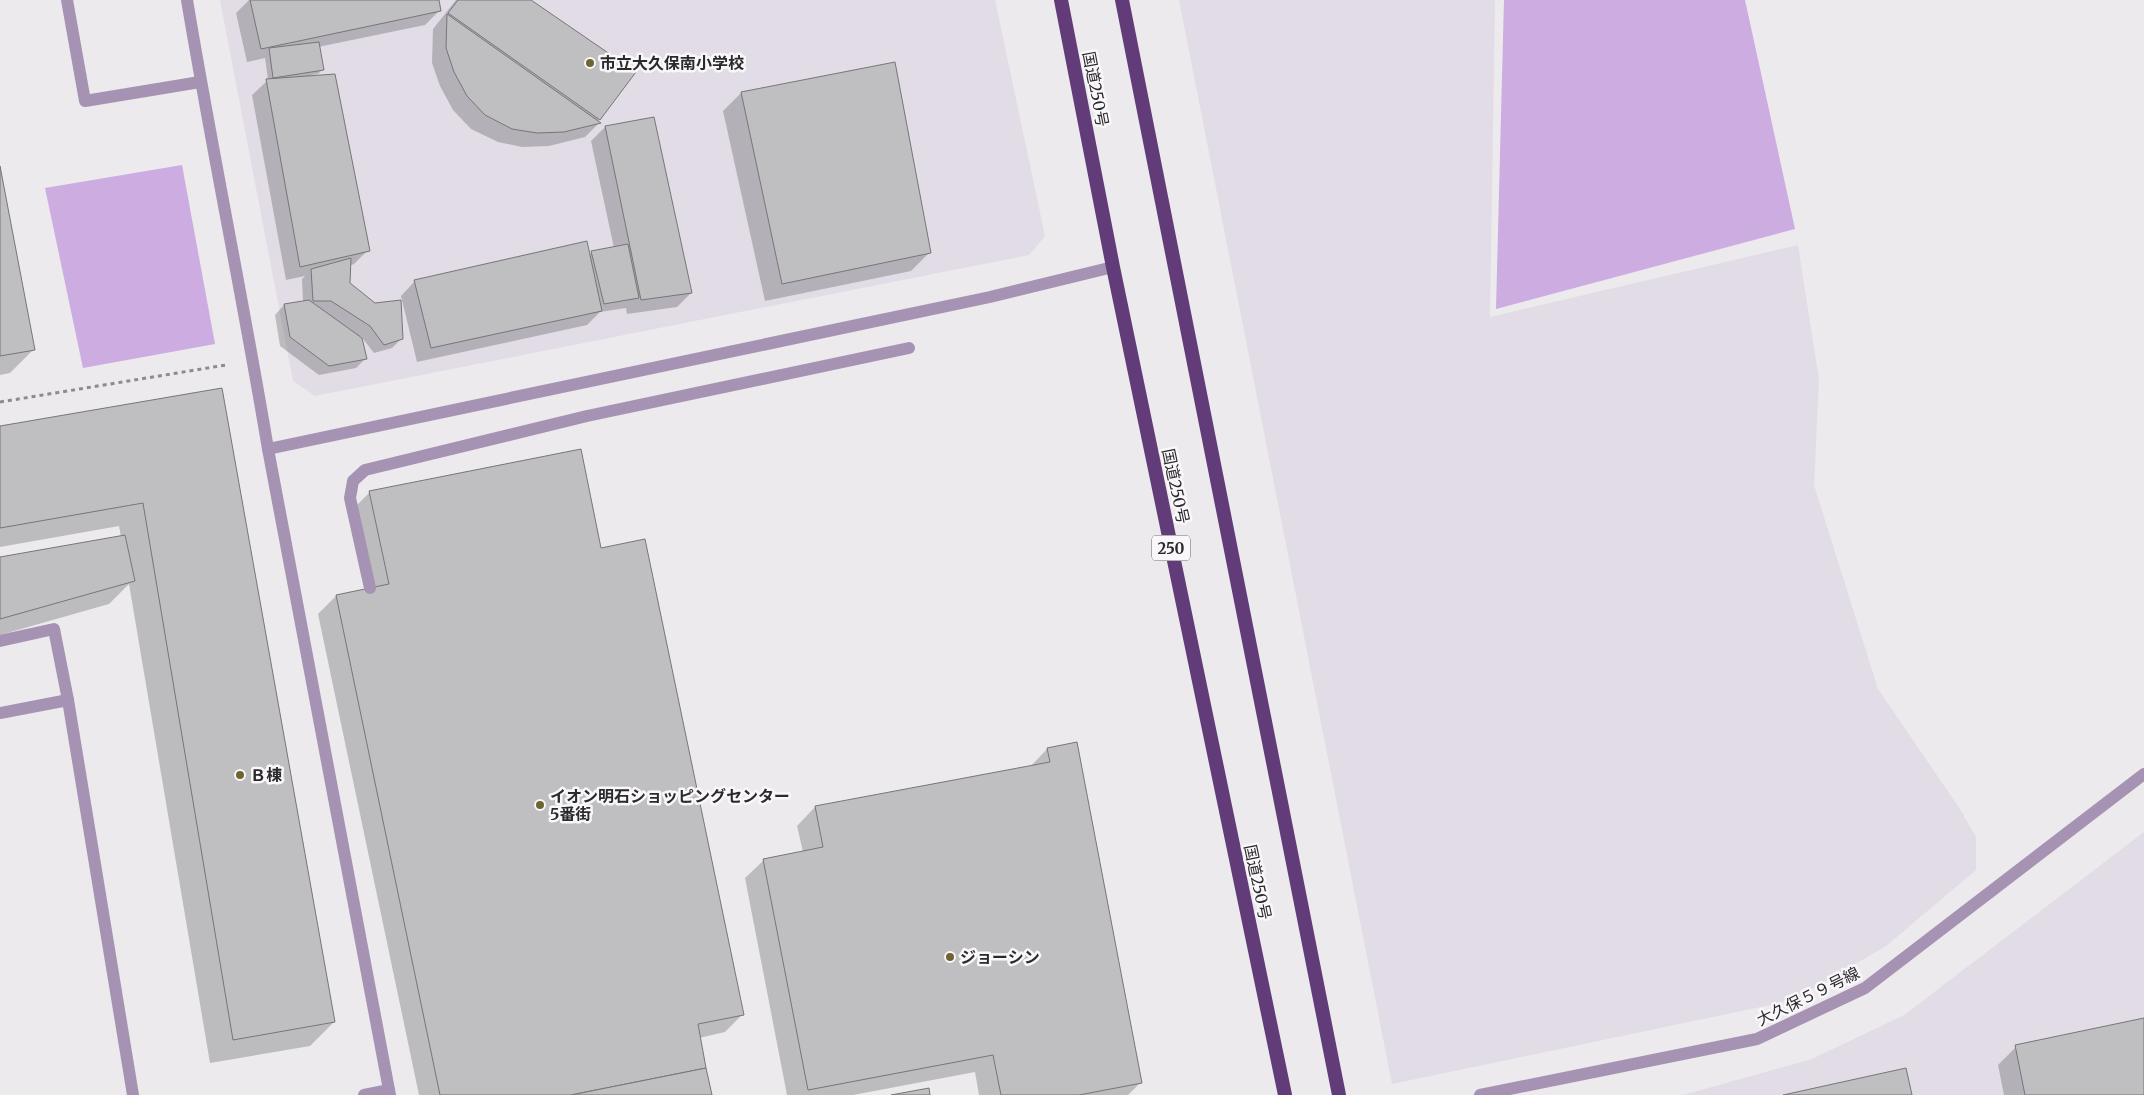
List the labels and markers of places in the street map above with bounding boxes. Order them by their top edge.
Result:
place label: 市立大久保南小学校 [600,53,744,73]
marker: 市立大久保南小学校 [584,57,596,69]
place label: Ｂ棟 [250,765,282,785]
marker: Ｂ棟 [234,769,246,781]
place label: イオン明石ショッピングセンター 5番街 [550,786,790,824]
marker: イオン明石ショッピングセンター 5番街 [534,799,546,811]
place label: ジョーシン [960,947,1040,967]
marker: ジョーシン [944,951,956,963]

